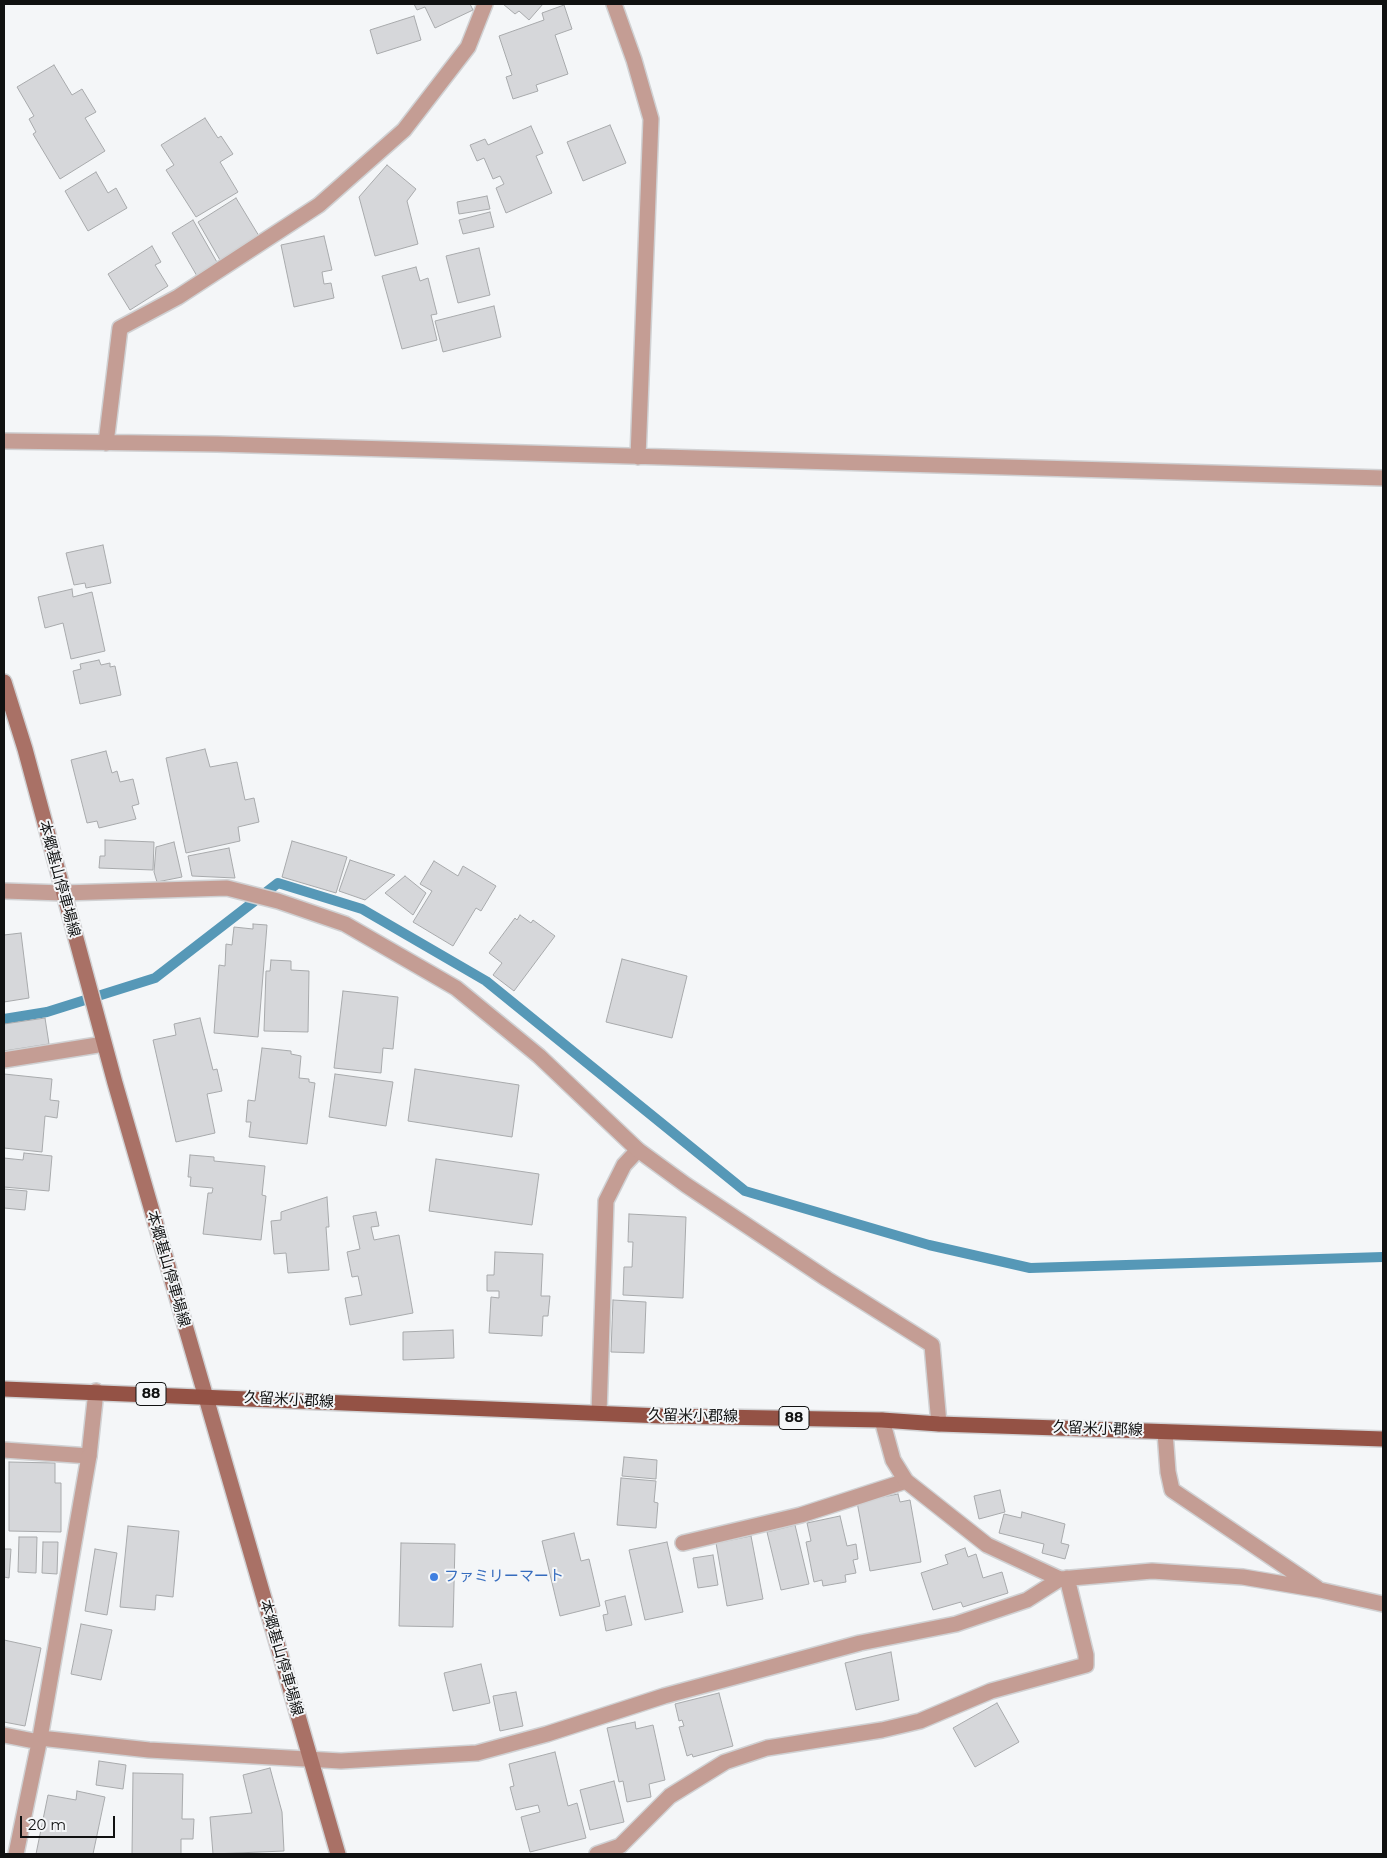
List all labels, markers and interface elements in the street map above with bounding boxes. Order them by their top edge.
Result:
street label: 本郷基山停車場線 [35,819,83,939]
street label: 本郷基山停車場線 [143,1209,193,1329]
road number: 88 [136,1382,166,1406]
street label: 久留米小郡線 [244,1389,334,1411]
street label: 久留米小郡線 [648,1406,738,1426]
road number: 88 [779,1406,809,1430]
street label: 久留米小郡線 [1053,1418,1143,1440]
place label: ファミリーマート [444,1568,564,1586]
marker: ファミリーマート [428,1571,440,1583]
street label: 本郷基山停車場線 [256,1598,306,1718]
scale bar [22,1806,118,1838]
text: 20 m [28,1815,66,1834]

